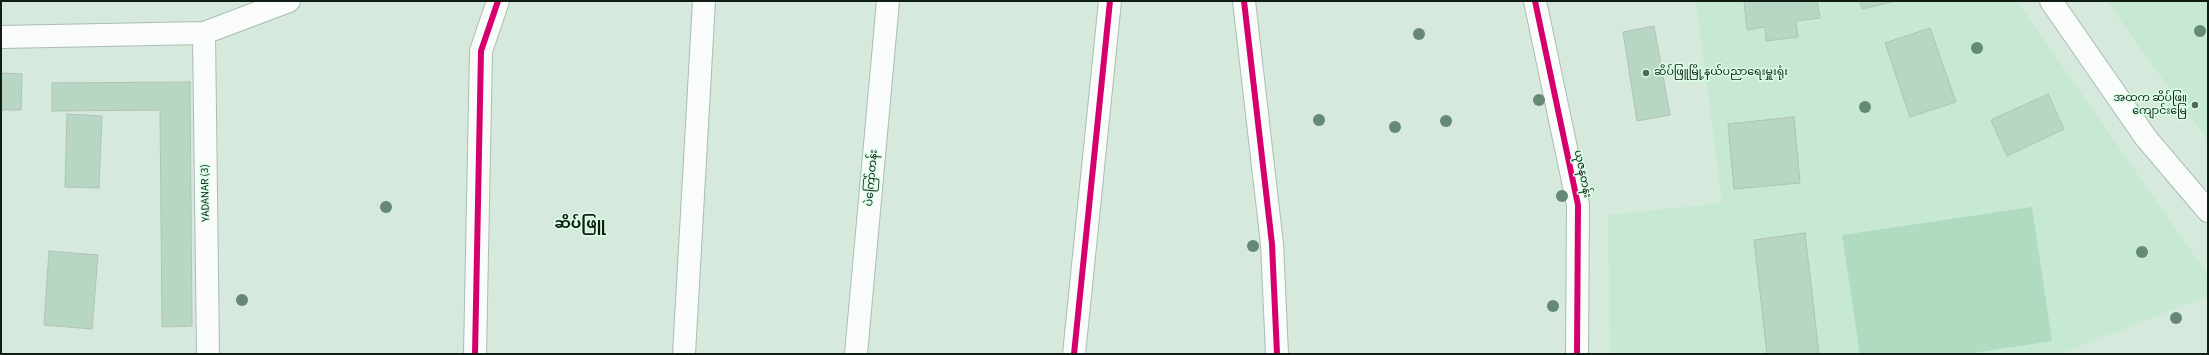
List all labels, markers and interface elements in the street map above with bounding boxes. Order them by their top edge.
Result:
place label: ဆိပ်ဖြူမြို့နယ်ပညာရေးမှူးရုံး [1654,66,1788,80]
marker: ဆိပ်ဖြူမြို့နယ်ပညာရေးမှူးရုံး [1641,68,1651,78]
place label: အထက ဆိပ်ဖြူ ကျောင်းမြေ [2113,92,2187,118]
marker: အထက ဆိပ်ဖြူ ကျောင်းမြေ [2190,100,2200,110]
street label: ပဲကြော်တန်း [863,149,881,207]
street label: ယုဇနတန်း [1570,149,1594,199]
street label: YADANAR (3) [199,164,213,222]
district label: ဆိပ်ဖြူ [554,216,606,234]

